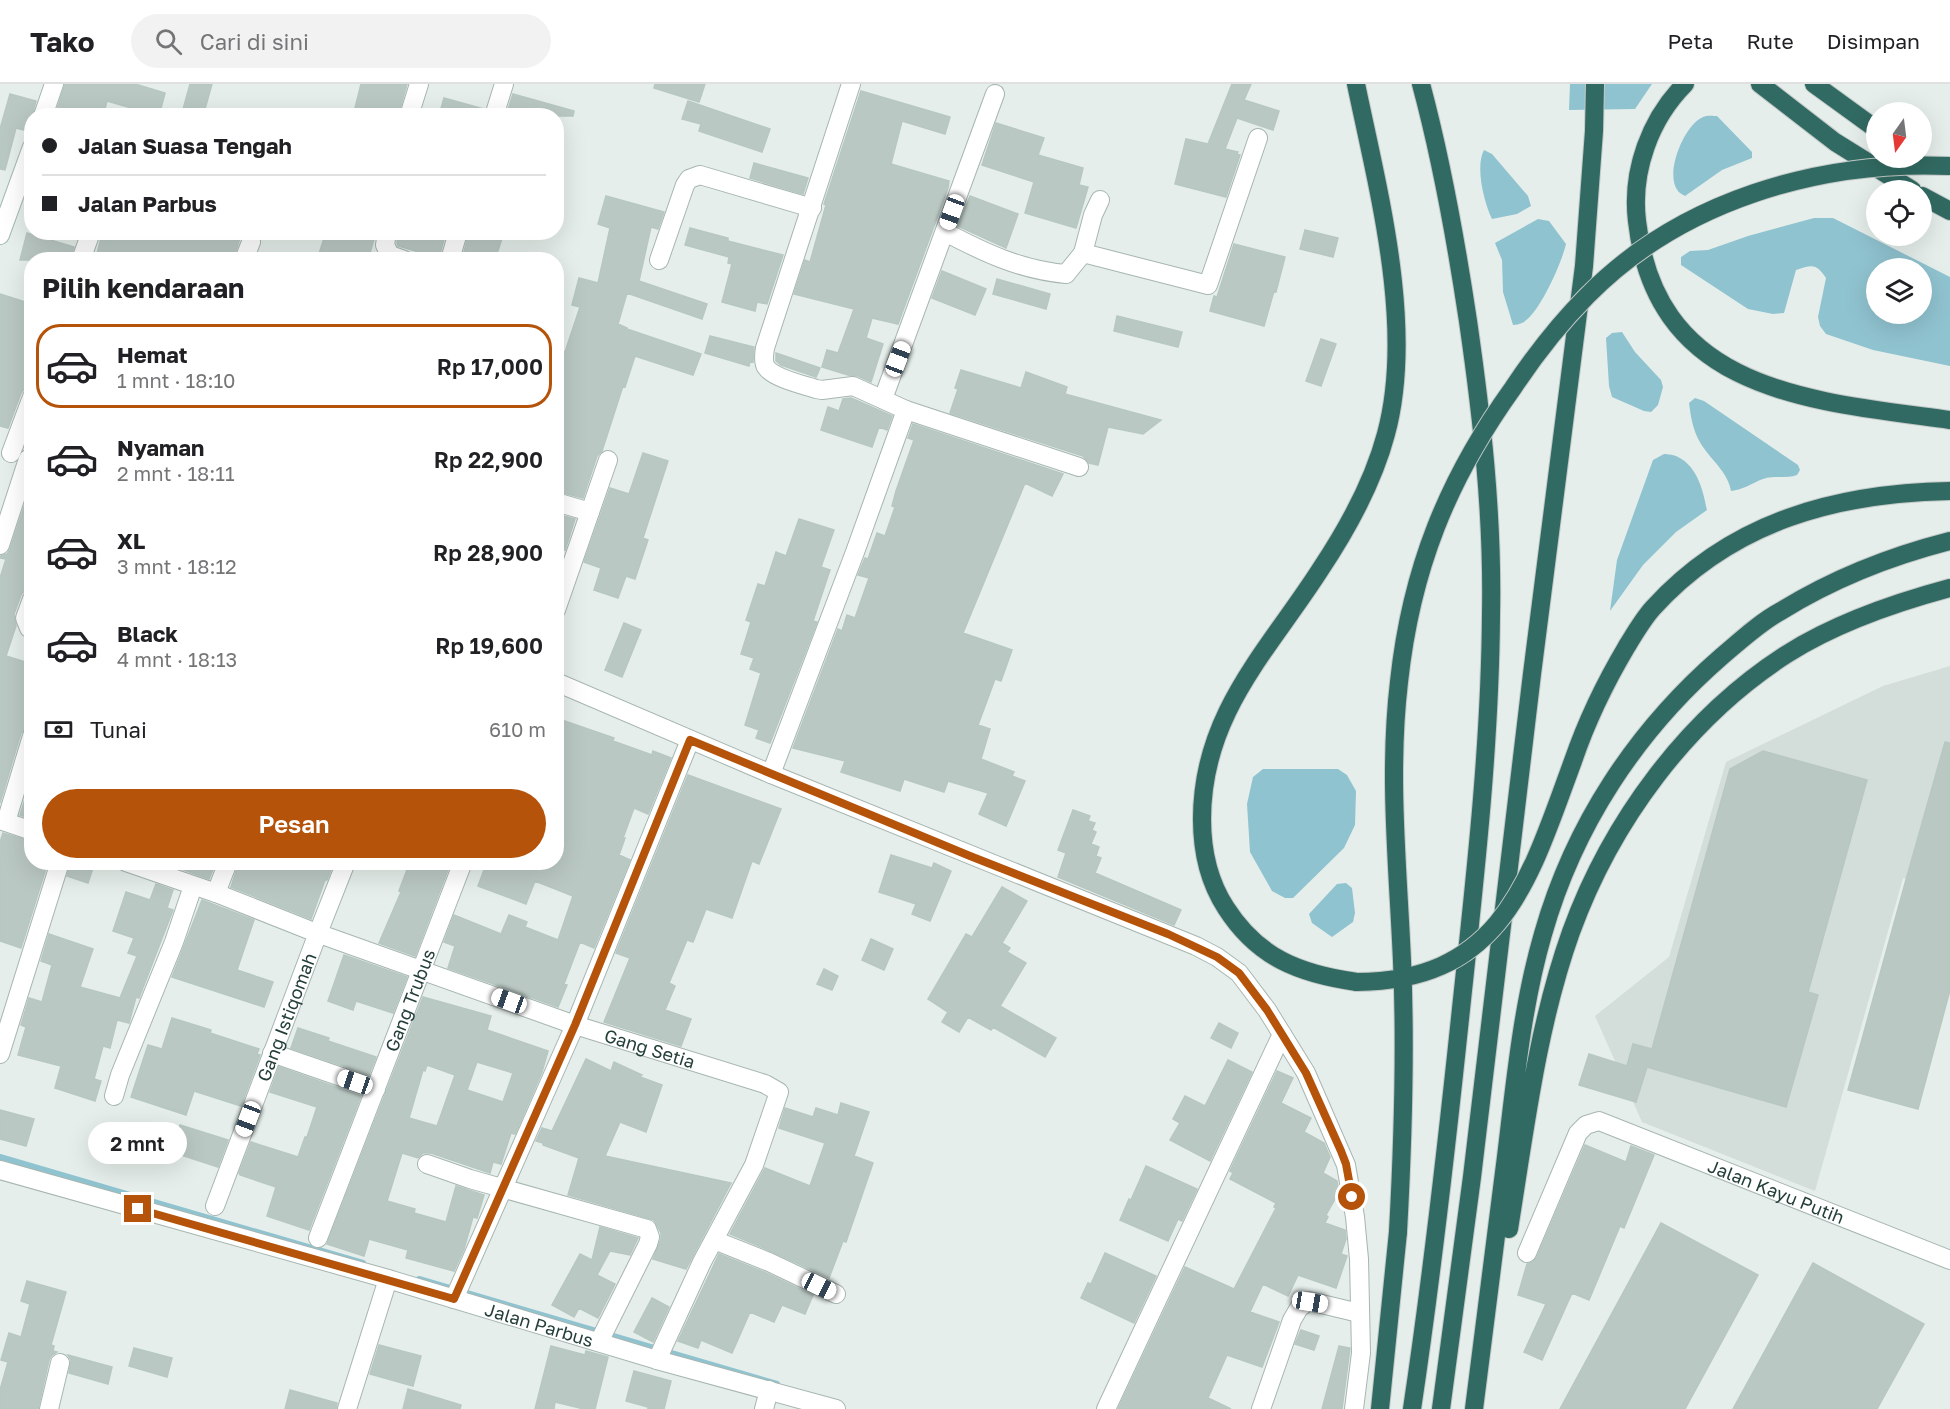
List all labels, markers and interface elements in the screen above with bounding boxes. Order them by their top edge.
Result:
search box [131,14,551,68]
text: Tako [30,25,95,58]
icon: search [152,25,185,58]
text: Cari di sini [200,28,309,55]
text: Peta [1667,28,1713,54]
text: Rute [1746,28,1794,54]
text: Disimpan [1827,28,1920,54]
north arrow [1866,102,1932,168]
map controls [1866,102,1932,324]
text: Jalan Suasa Tengah [78,132,292,159]
button: locate [1866,180,1932,246]
text: Jalan Parbus [78,190,217,217]
car [937,192,967,232]
button: layers [1866,258,1932,324]
text: Pilih kendaraan [42,272,244,304]
icon: car [45,339,99,393]
car [883,339,913,379]
text: Hemat [117,341,188,368]
text: Rp 17,000 [437,353,543,380]
text: 1 mnt · 18:10 [117,368,236,392]
icon: car [45,432,99,486]
text: Nyaman [117,434,204,461]
text: Rp 22,900 [434,446,543,473]
text: 2 mnt · 18:11 [117,461,235,485]
icon: car [45,525,99,579]
text: XL [117,527,145,554]
text: Rp 28,900 [433,539,543,566]
text: 3 mnt · 18:12 [117,554,237,578]
icon: car [45,618,99,672]
text: Black [117,620,178,647]
text: Rp 19,600 [435,632,543,659]
text: 4 mnt · 18:13 [117,647,237,671]
icon: cash [42,713,75,746]
text: Tunai [90,716,147,743]
text: 610 m [489,717,546,741]
button: Pesan [42,789,546,858]
street label: Gang Trubus [380,945,440,1055]
street label: Gang Istiqomah [252,950,321,1084]
car [489,986,529,1016]
street label: Gang Setia [602,1024,698,1073]
car [335,1068,375,1096]
car [233,1099,263,1139]
callout: 2 mnt [88,1122,188,1164]
text: 2 mnt [110,1131,165,1155]
street label: Jalan Kayu Putih [1705,1154,1848,1228]
route start [1338,1183,1365,1210]
route end [124,1195,151,1222]
car [799,1270,839,1302]
car [1291,1290,1329,1314]
street label: Jalan Parbus [482,1298,596,1351]

